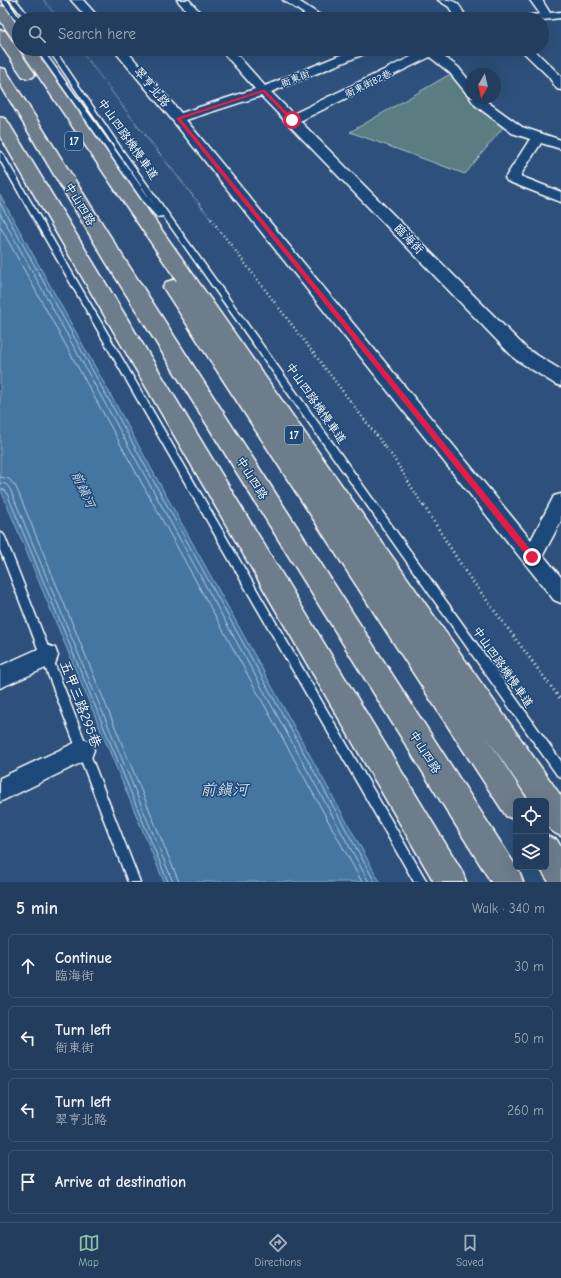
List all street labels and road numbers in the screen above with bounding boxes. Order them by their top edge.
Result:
street label: 翠亨北路 [131,64,173,110]
street label: 衙東街82巷 [342,67,395,101]
street label: 衙東街 [278,68,312,90]
street label: 中山四路機慢車道 [95,96,161,182]
road number: 17 [65,132,83,150]
street label: 中山四路 [62,180,98,228]
street label: 臨海街 [391,221,427,257]
street label: 中山四路機慢車道 [283,360,349,446]
road number: 17 [285,426,303,444]
street label: 中山四路 [233,454,271,502]
street label: 中山四路機慢車道 [470,624,536,710]
street label: 五甲三路295巷 [56,658,105,751]
street label: 中山四路 [406,728,444,776]

